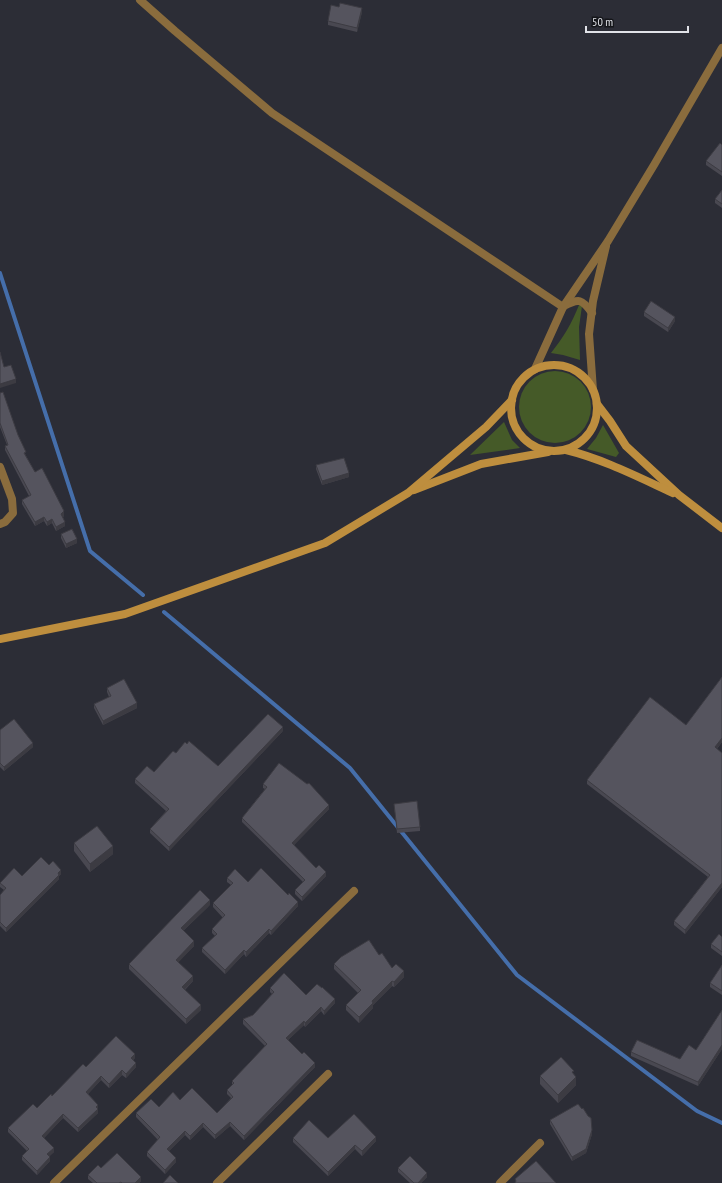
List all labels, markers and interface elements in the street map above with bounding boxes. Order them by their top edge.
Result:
scale bar [586,8,688,34]
text: 50 m [592,14,613,29]

